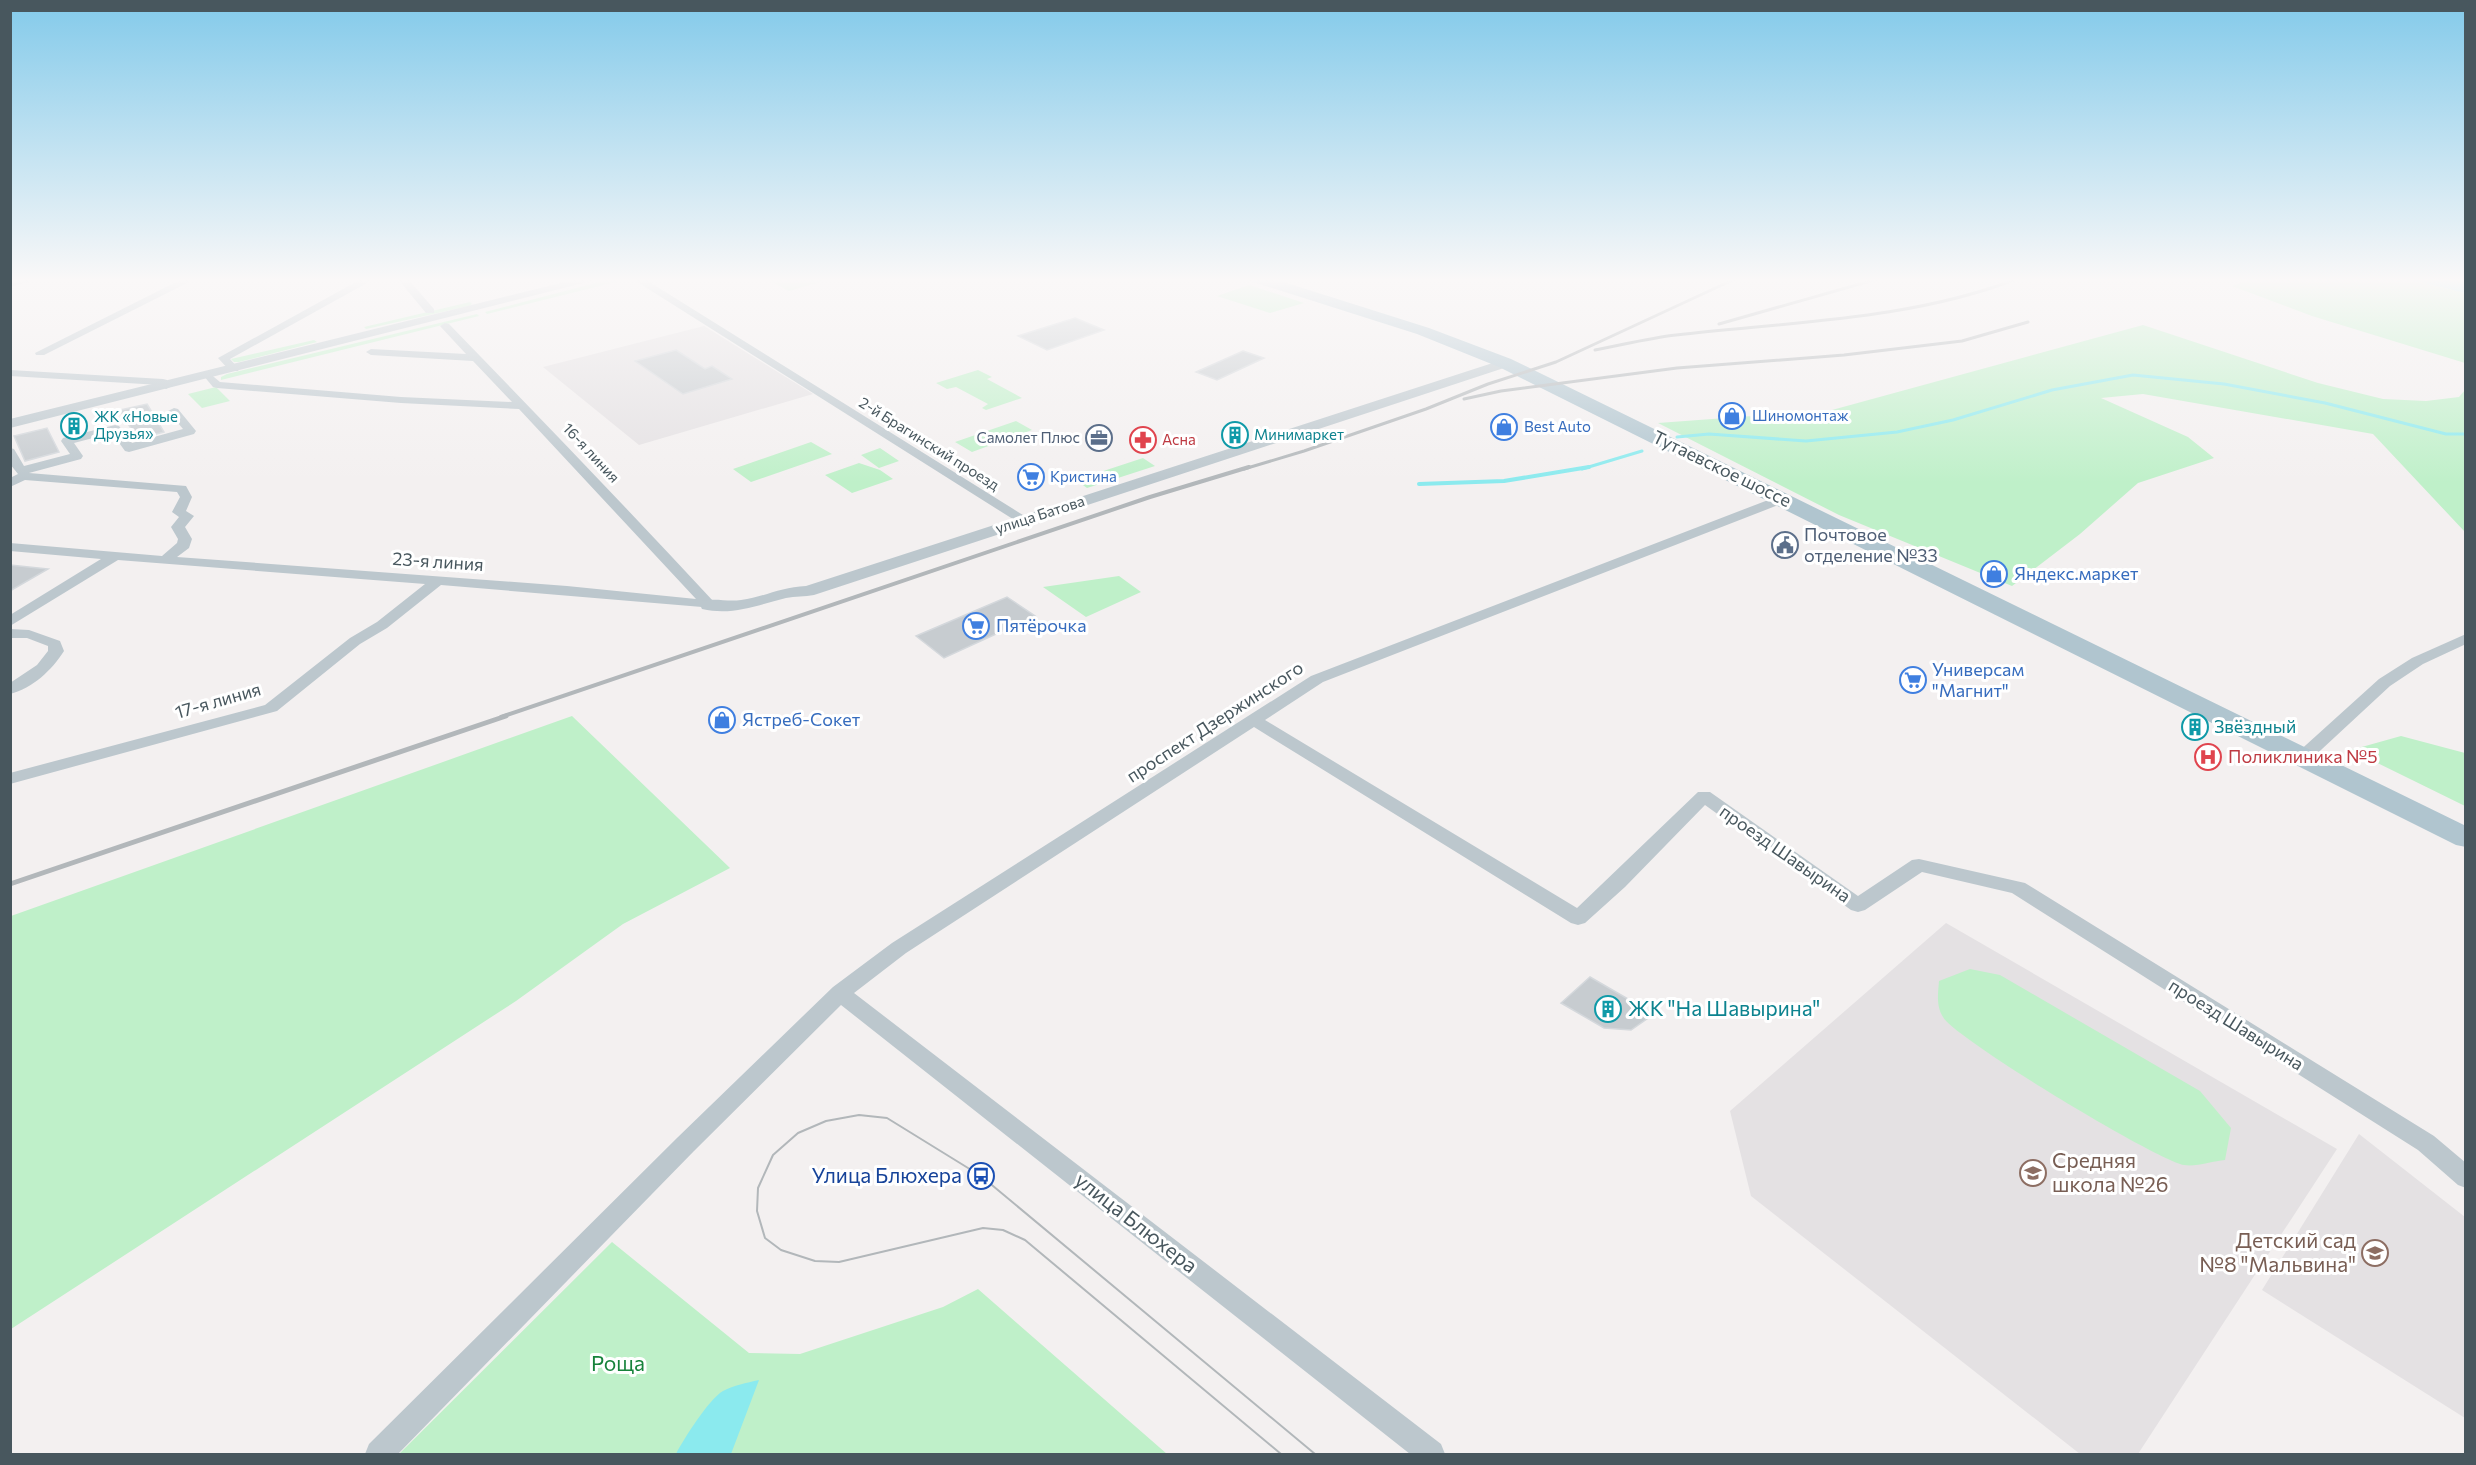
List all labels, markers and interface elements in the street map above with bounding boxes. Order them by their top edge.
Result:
street label: 2-й Брагинский проезд [856,393,1003,494]
shop icon: Шиномонтаж [1717,401,1747,431]
place label: Шиномонтаж [1752,406,1849,424]
place label: ЖК «Новые Друзья» [94,407,178,442]
building icon: ЖК «Новые Друзья» [59,411,89,441]
shop icon: Best Auto [1489,412,1519,442]
place label: Best Auto [1524,417,1591,435]
street label: 16-я линия [560,419,624,486]
building icon: Минимаркет [1220,420,1250,450]
office icon: Самолет Плюс [1084,423,1114,453]
pharmacy icon: Асна [1128,425,1158,455]
place label: Минимаркет [1254,425,1344,443]
street label: Тутаевское шоссе [1650,425,1795,511]
place label: Самолет Плюс [976,428,1080,446]
place label: Асна [1162,430,1196,448]
supermarket icon: Кристина [1016,462,1046,492]
place label: Кристина [1050,467,1117,485]
street label: улица Батова [993,491,1087,537]
place label: Почтовое отделение №33 [1804,523,1938,566]
public building icon: Почтовое отделение №33 [1770,530,1800,560]
street label: 23-я линия [392,547,484,575]
shop icon: Яндекс.маркет [1979,559,2009,589]
place label: Яндекс.маркет [2014,562,2139,584]
supermarket icon: Пятёрочка [961,611,991,641]
place label: Пятёрочка [996,614,1087,636]
street label: проспект Дзержинского [1122,656,1307,787]
place label: Универсам "Магнит" [1932,658,2024,701]
supermarket icon: Универсам "Магнит" [1898,665,1928,695]
street label: 17-я линия [172,677,263,723]
shop icon: Ястреб-Сокет [707,705,737,735]
place label: Ястреб-Сокет [742,708,861,730]
building icon: Звёздный [2180,712,2210,742]
place label: Звёздный [2214,715,2296,737]
hospital icon: Поликлиника №5 [2193,742,2223,772]
place label: Поликлиника №5 [2228,745,2378,767]
street label: проезд Шавырина [1716,800,1855,907]
street label: проезд Шавырина [2165,974,2308,1075]
building icon: ЖК "На Шавырина" [1593,994,1623,1024]
place label: ЖК "На Шавырина" [1628,995,1820,1020]
place label: Средняя школа №26 [2052,1147,2169,1196]
school or university icon: Средняя школа №26 [2018,1158,2048,1188]
bus stop icon: Улица Блюхера [966,1161,996,1191]
place label: Улица Блюхера [812,1162,962,1187]
street label: улица Блюхера [1071,1166,1203,1277]
place label: Детский сад №8 "Мальвина" [2199,1227,2356,1276]
school or university icon: Детский сад №8 "Мальвина" [2360,1238,2390,1268]
park label: Роща [591,1350,645,1375]

